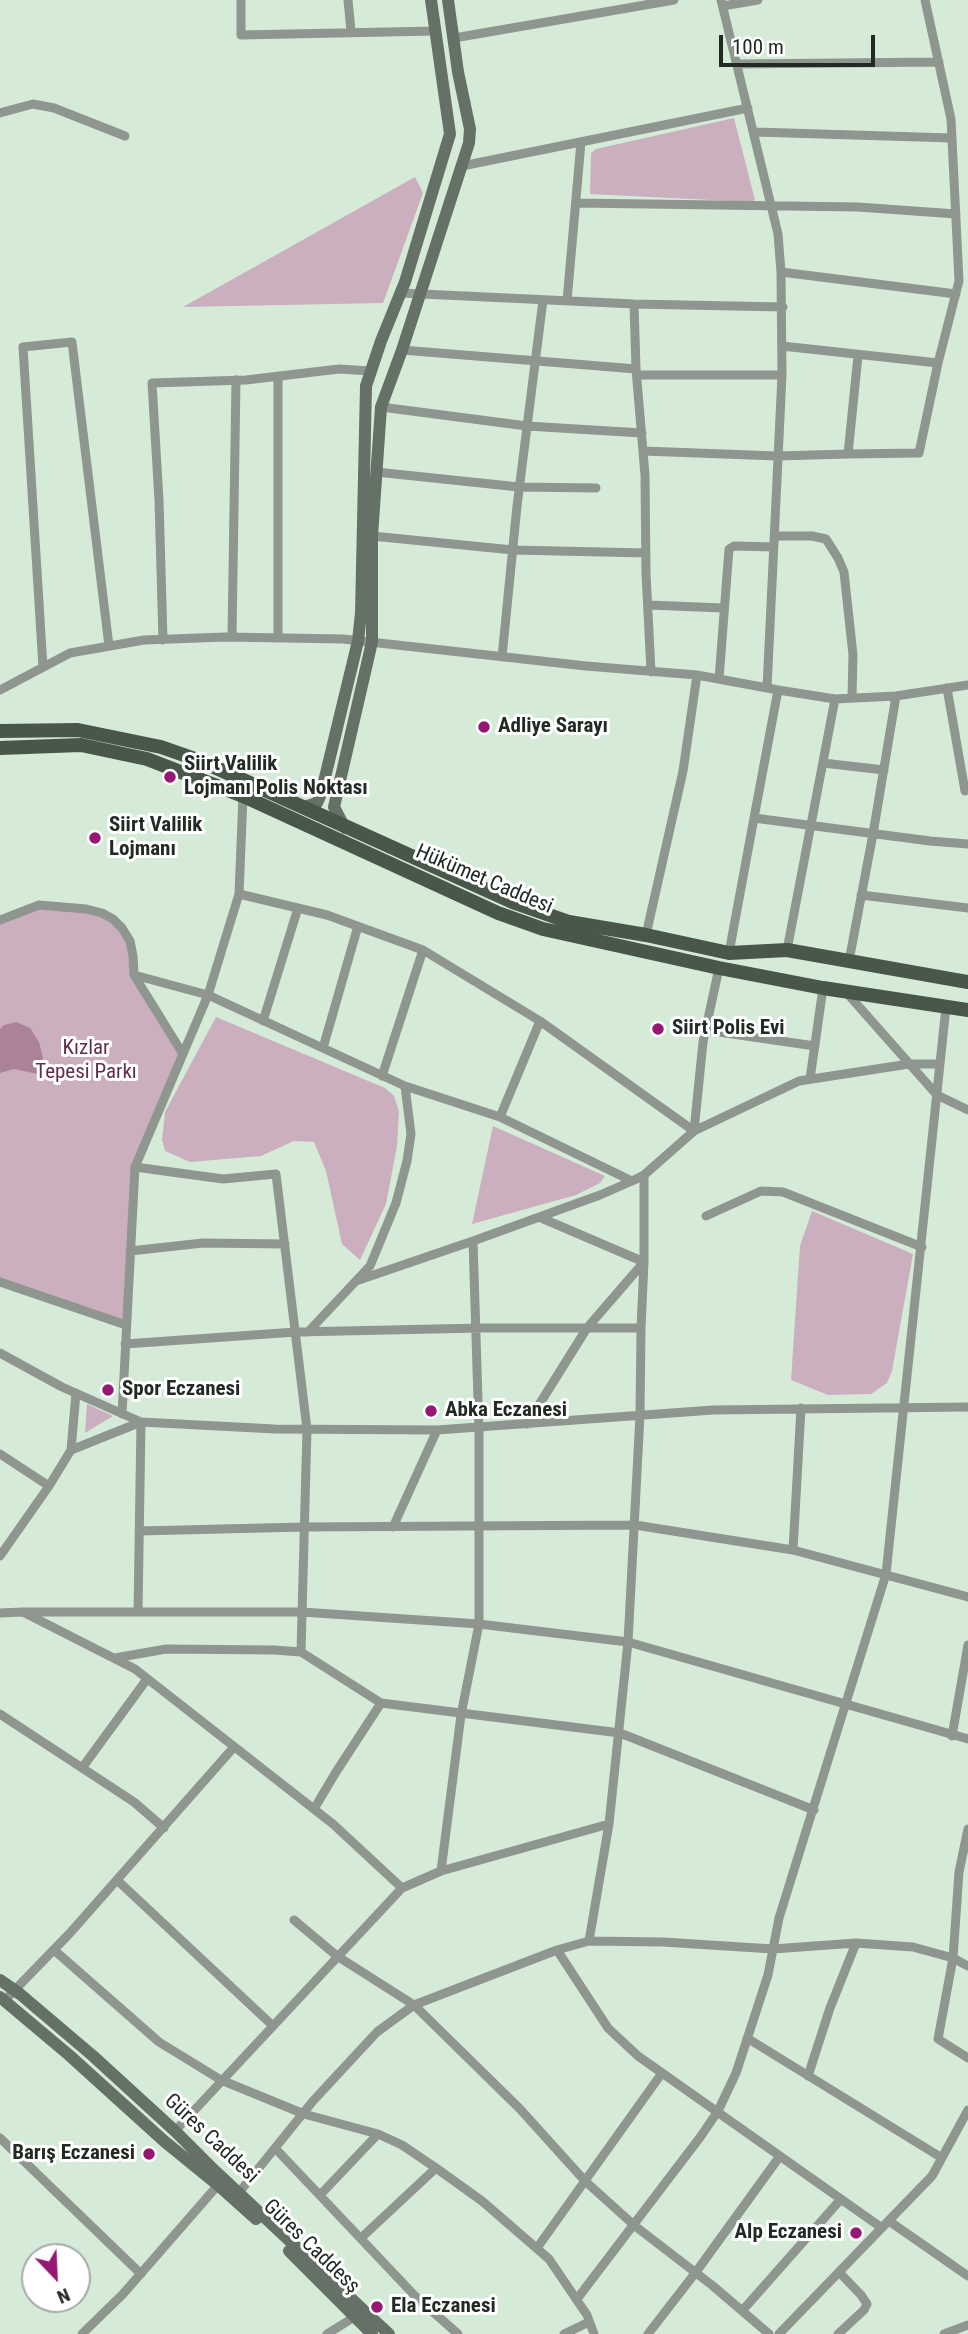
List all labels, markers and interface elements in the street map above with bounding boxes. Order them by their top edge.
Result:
scale bar [723,21,879,65]
text: 100 m [732,35,784,59]
place label: Adliye Sarayı [498,714,608,740]
marker: Adliye Sarayı [476,719,492,735]
place label: Siirt Valilik Lojmanı Polis Noktası [184,752,368,802]
marker: Siirt Valilik Lojmanı Polis Noktası [162,769,178,785]
place label: Siirt Valilik Lojmanı [109,813,202,863]
marker: Siirt Valilik Lojmanı [87,830,103,846]
street label: Hükümet Caddesi [412,840,556,920]
place label: Siirt Polis Evi [672,1016,785,1042]
marker: Siirt Polis Evi [650,1021,666,1037]
park label: Kızlar Tepesi Parkı [35,1036,137,1086]
place label: Spor Eczanesi [122,1377,240,1403]
marker: Spor Eczanesi [100,1382,116,1398]
place label: Abka Eczanesi [445,1398,567,1424]
marker: Abka Eczanesi [423,1403,439,1419]
street label: Güres Caddesi [159,2089,263,2189]
place label: Barış Eczanesi [12,2141,135,2167]
marker: Barış Eczanesi [141,2146,157,2162]
street label: Güres Caddesş [257,2195,365,2299]
place label: Alp Eczanesi [735,2220,842,2246]
marker: Alp Eczanesi [848,2225,864,2241]
north arrow [21,2243,91,2313]
text: N [54,2283,73,2309]
place label: Ela Eczanesi [391,2294,496,2320]
marker: Ela Eczanesi [369,2299,385,2315]

